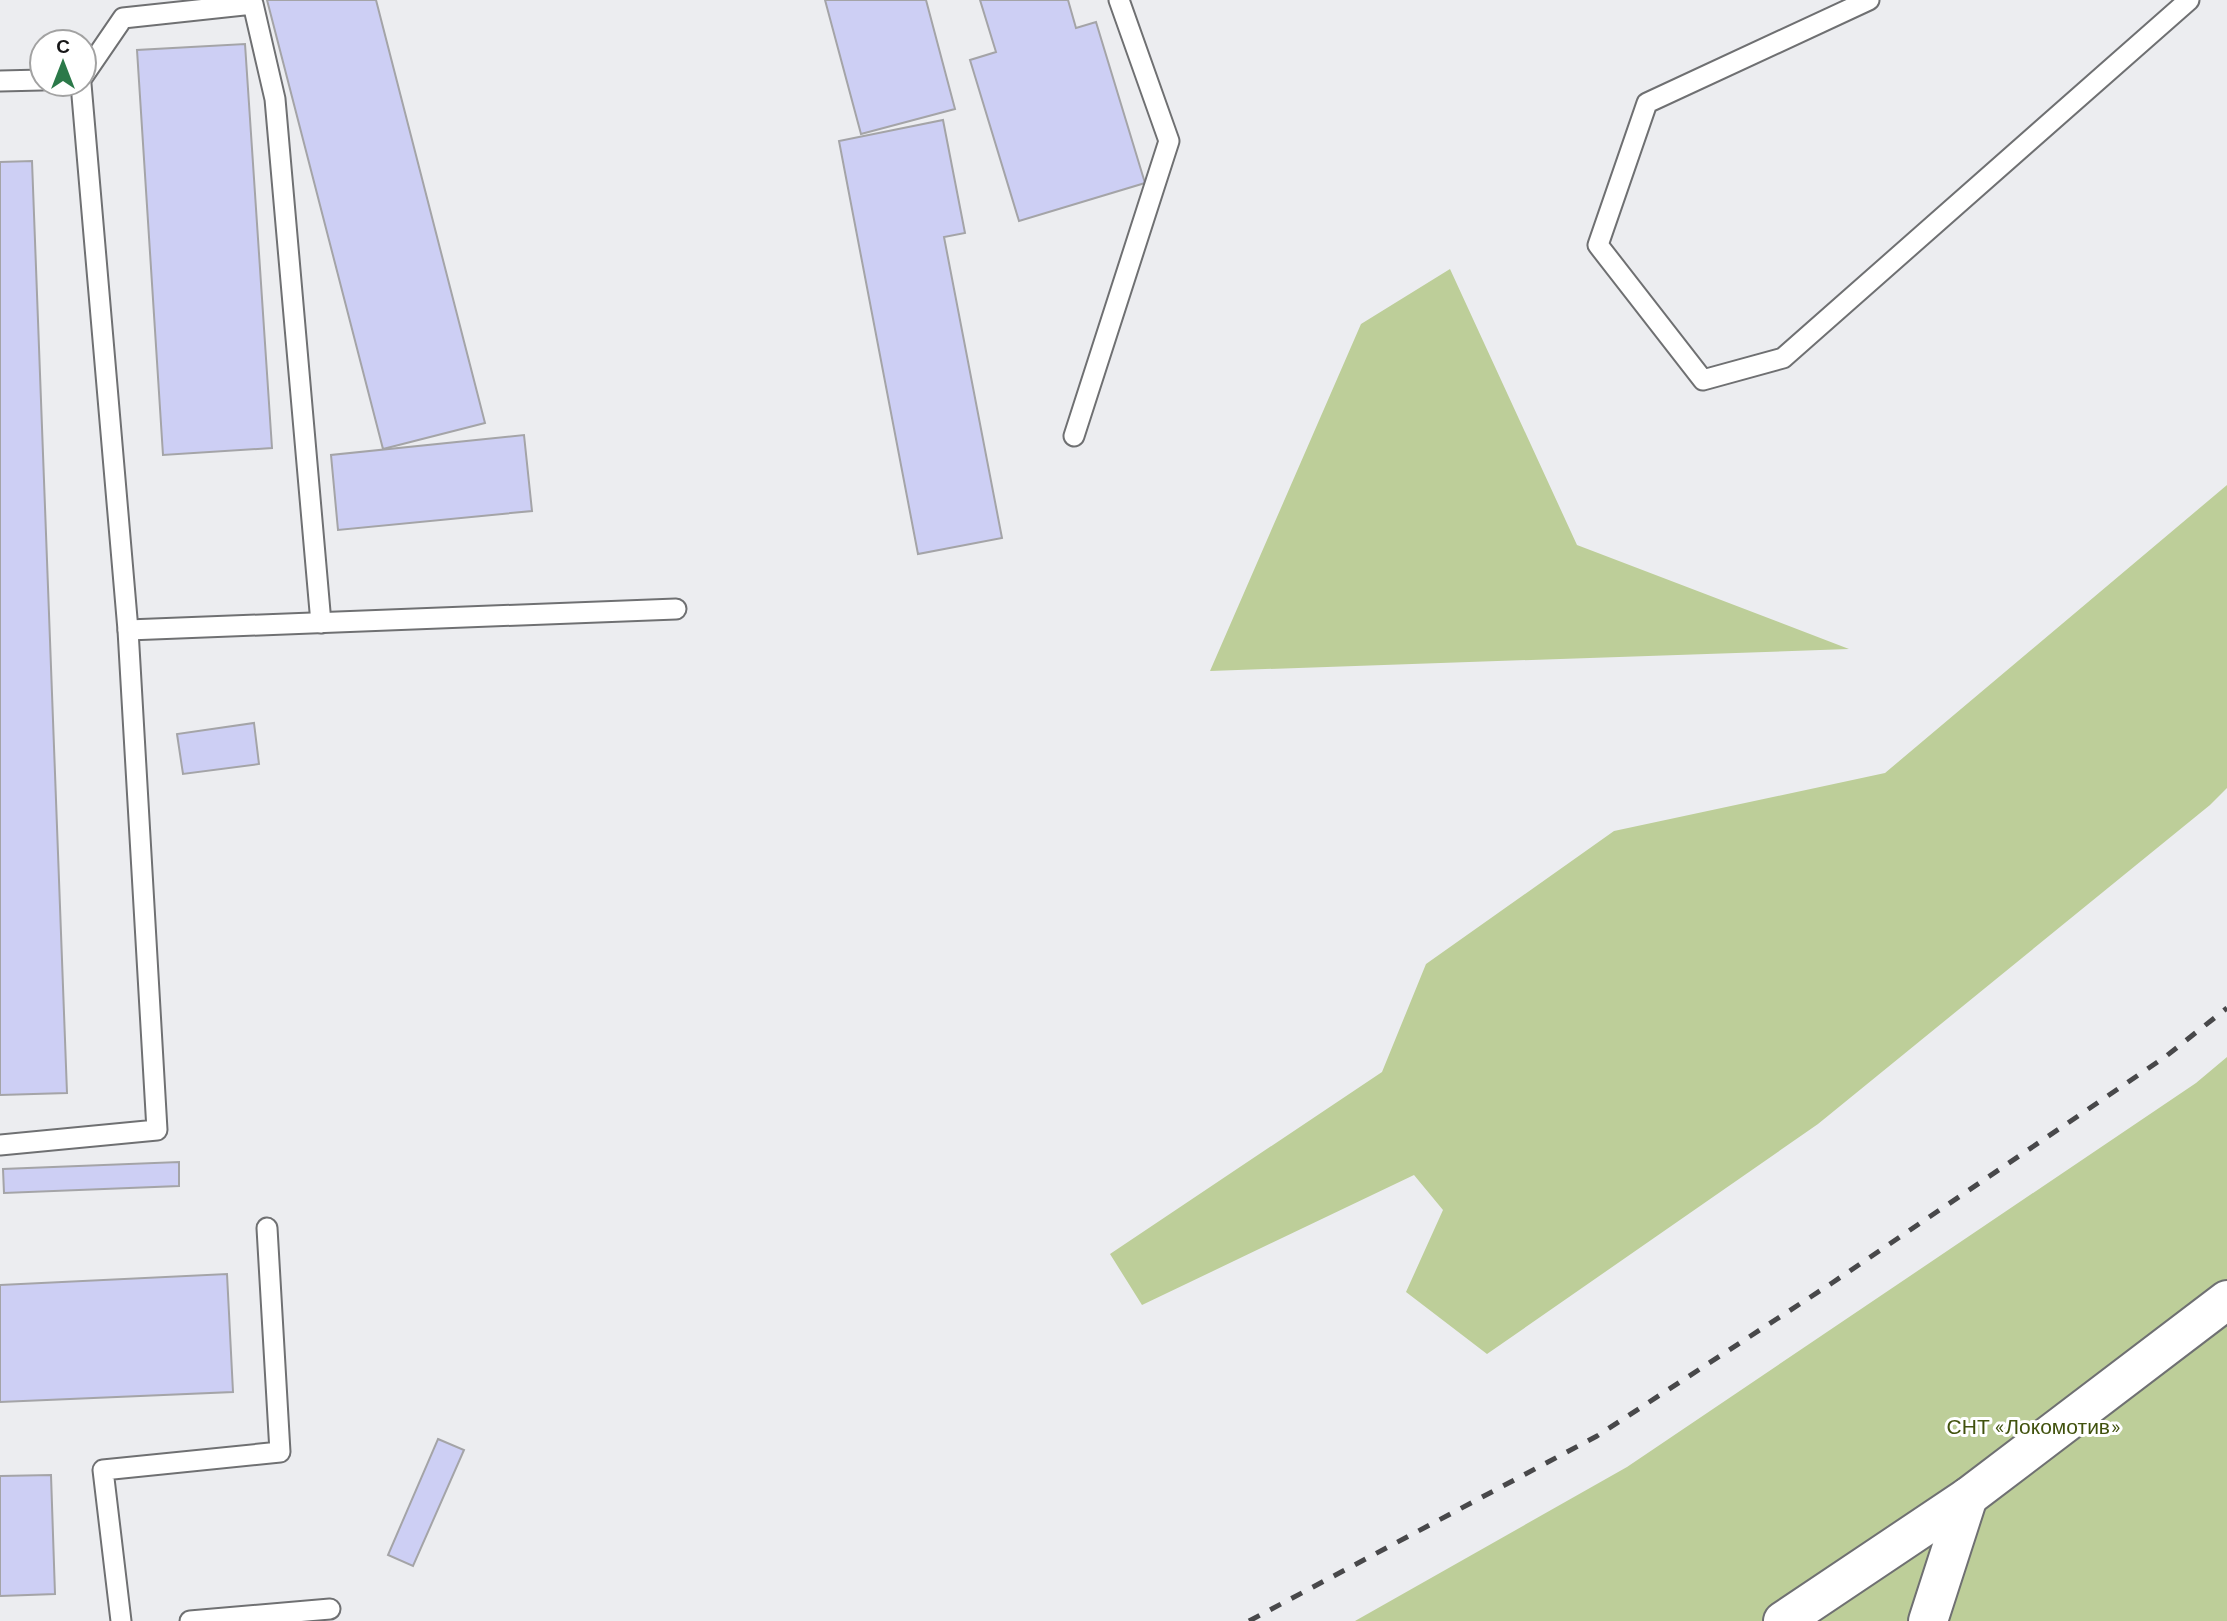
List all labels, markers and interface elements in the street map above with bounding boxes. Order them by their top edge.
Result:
north arrow [28,28,98,98]
text: С [56,34,70,57]
park label: СНТ «Локомотив» [1947,1413,2121,1438]

